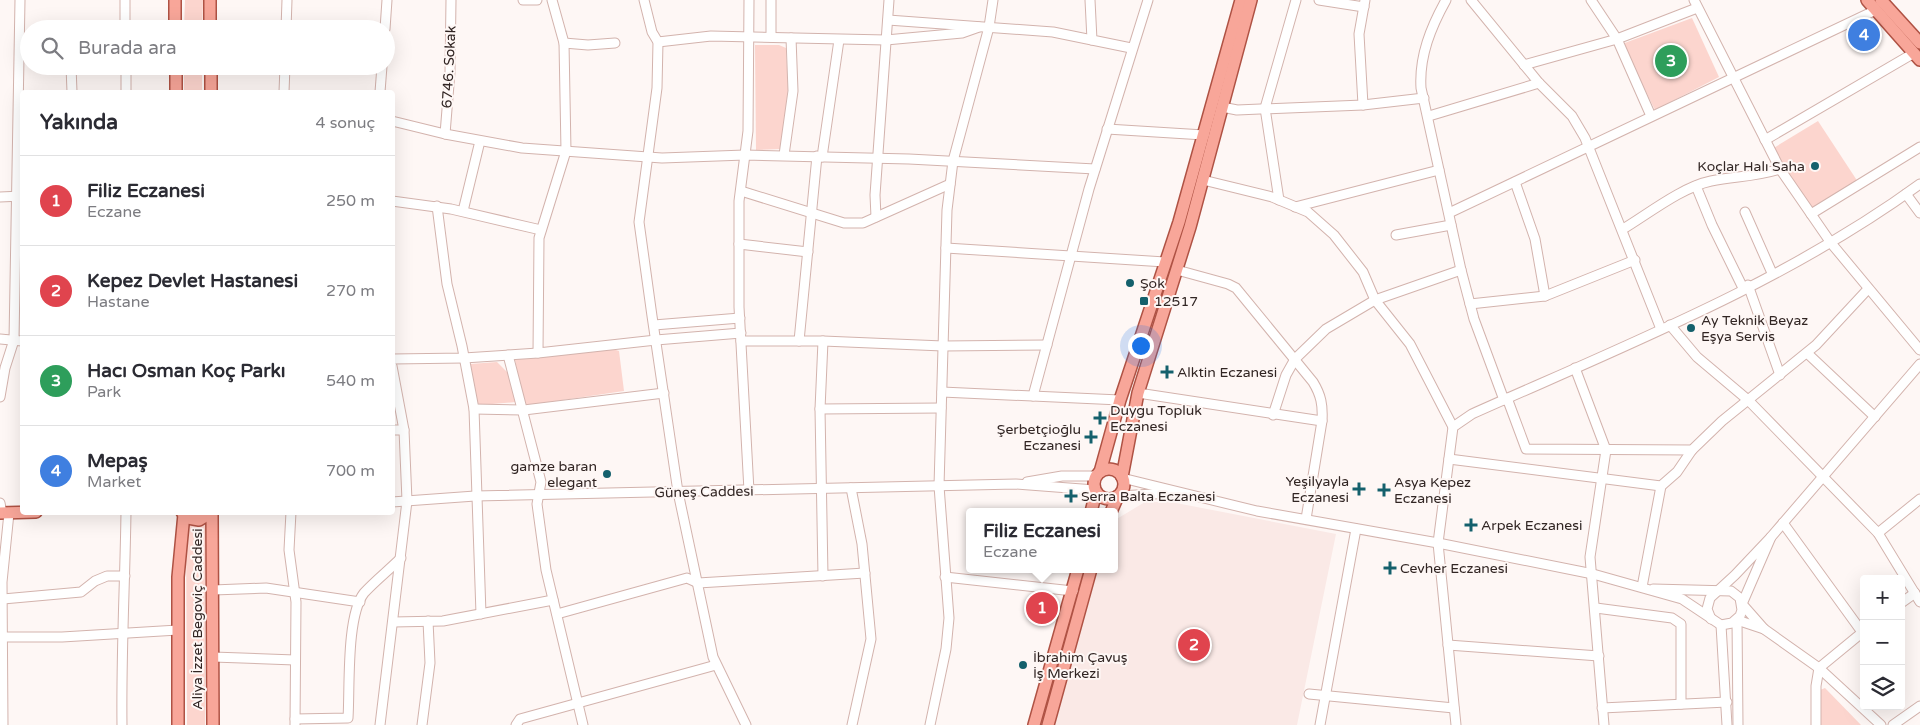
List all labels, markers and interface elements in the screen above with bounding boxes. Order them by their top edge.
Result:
pin: 4 [1848,16,1880,54]
search box [20,20,395,75]
street label: 6746. Sokak [438,25,460,109]
icon: search [38,34,66,62]
text: Burada ara [78,37,177,59]
pin: 3 [1655,42,1687,80]
text: Yakında [40,110,118,135]
text: 4 sonuç [315,113,375,133]
place label: Koçlar Halı Saha [1697,158,1805,175]
marker: Koçlar Halı Saha [1809,160,1821,172]
text: Filiz Eczanesi [87,180,205,202]
text: 1 [51,191,61,211]
text: 250 m [326,191,375,211]
text: Eczane [87,202,141,222]
text: Kepez Devlet Hastanesi [87,270,298,292]
place label: Şok [1140,275,1165,292]
marker: Şok [1124,277,1136,289]
text: 2 [51,281,61,301]
text: 270 m [326,281,375,301]
text: Hastane [87,292,150,312]
place label: 12517 [1154,293,1198,310]
marker: 12517 [1138,295,1150,307]
place label: Ay Teknik Beyaz Eşya Servis [1701,312,1808,345]
marker: Ay Teknik Beyaz Eşya Servis [1685,322,1697,334]
your location [1128,333,1154,359]
text: Hacı Osman Koç Parkı [87,360,286,382]
place label: Alktin Eczanesi [1177,364,1277,381]
marker: Alktin Eczanesi [1161,366,1173,378]
text: 3 [51,371,61,391]
text: 540 m [326,371,375,391]
text: Park [87,382,121,402]
place label: Duygu Topluk Eczanesi [1110,402,1202,435]
marker: Duygu Topluk Eczanesi [1094,412,1106,424]
place label: Şerbetçioğlu Eczanesi [997,421,1081,454]
marker: Şerbetçioğlu Eczanesi [1085,431,1097,443]
text: Mepaş [87,450,148,472]
place label: gamze baran elegant [510,458,598,491]
text: 4 [51,461,61,481]
text: 700 m [326,461,375,481]
marker: gamze baran elegant [601,468,613,480]
text: Market [87,472,141,492]
place label: Yeşilyayla Eczanesi [1285,473,1349,506]
place label: Asya Kepez Eczanesi [1394,474,1471,507]
street label: Güneş Caddesi [654,483,754,501]
marker: Yeşilyayla Eczanesi [1353,483,1365,495]
marker: Asya Kepez Eczanesi [1378,484,1390,496]
place label: Serra Balta Eczanesi [1081,488,1215,505]
marker: Serra Balta Eczanesi [1065,490,1077,502]
popup [966,508,1118,573]
place label: Arpek Eczanesi [1481,517,1582,534]
marker: Arpek Eczanesi [1465,519,1477,531]
text: Filiz Eczanesi [983,520,1101,542]
street label: Aliya İzzet Begoviç Caddesi [189,528,206,710]
text: Eczane [983,542,1037,562]
place label: Cevher Eczanesi [1400,560,1508,577]
marker: Cevher Eczanesi [1384,562,1396,574]
map controls [1860,575,1905,710]
button: + [1860,575,1905,620]
pin: 1 [1026,589,1058,627]
button: − [1860,620,1905,665]
pin: 2 [1178,626,1210,664]
place label: İbrahim Çavuş İş Merkezi [1033,649,1128,682]
marker: İbrahim Çavuş İş Merkezi [1017,659,1029,671]
button: layers [1860,665,1905,710]

